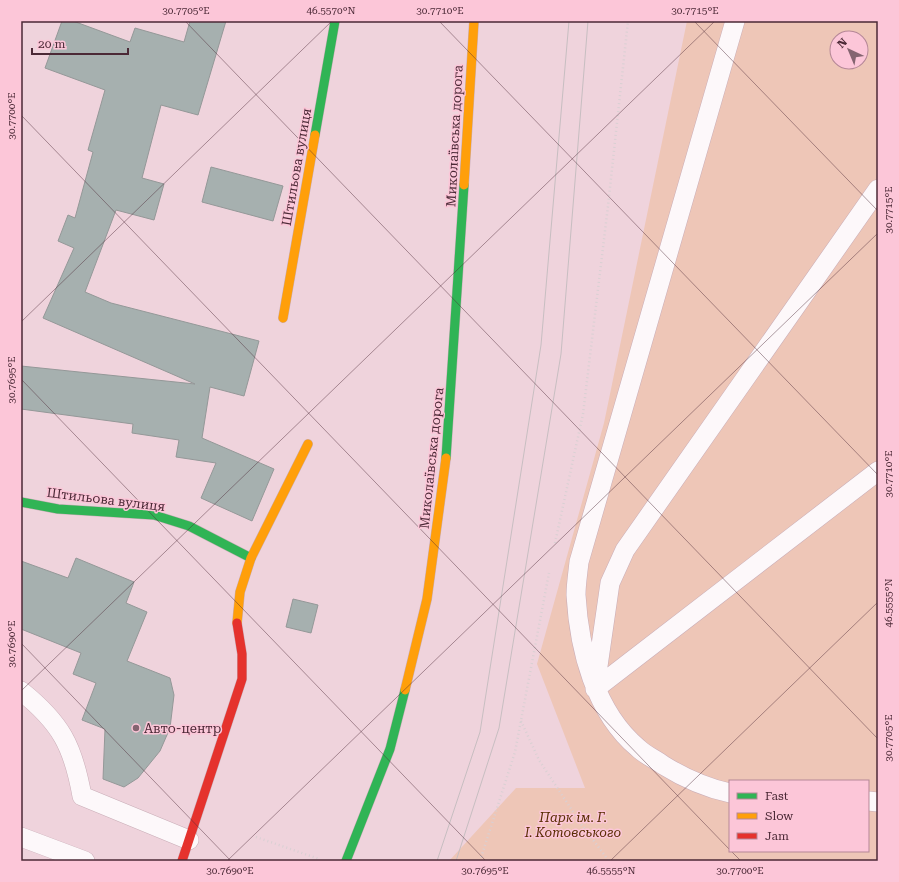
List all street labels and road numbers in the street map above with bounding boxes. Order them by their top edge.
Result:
street label: Миколаївська дорога [443,65,466,207]
street label: Штильова вулиця [279,107,314,227]
street label: Миколаївська дорога [417,387,446,529]
street label: Штильова вулиця [46,485,166,514]

